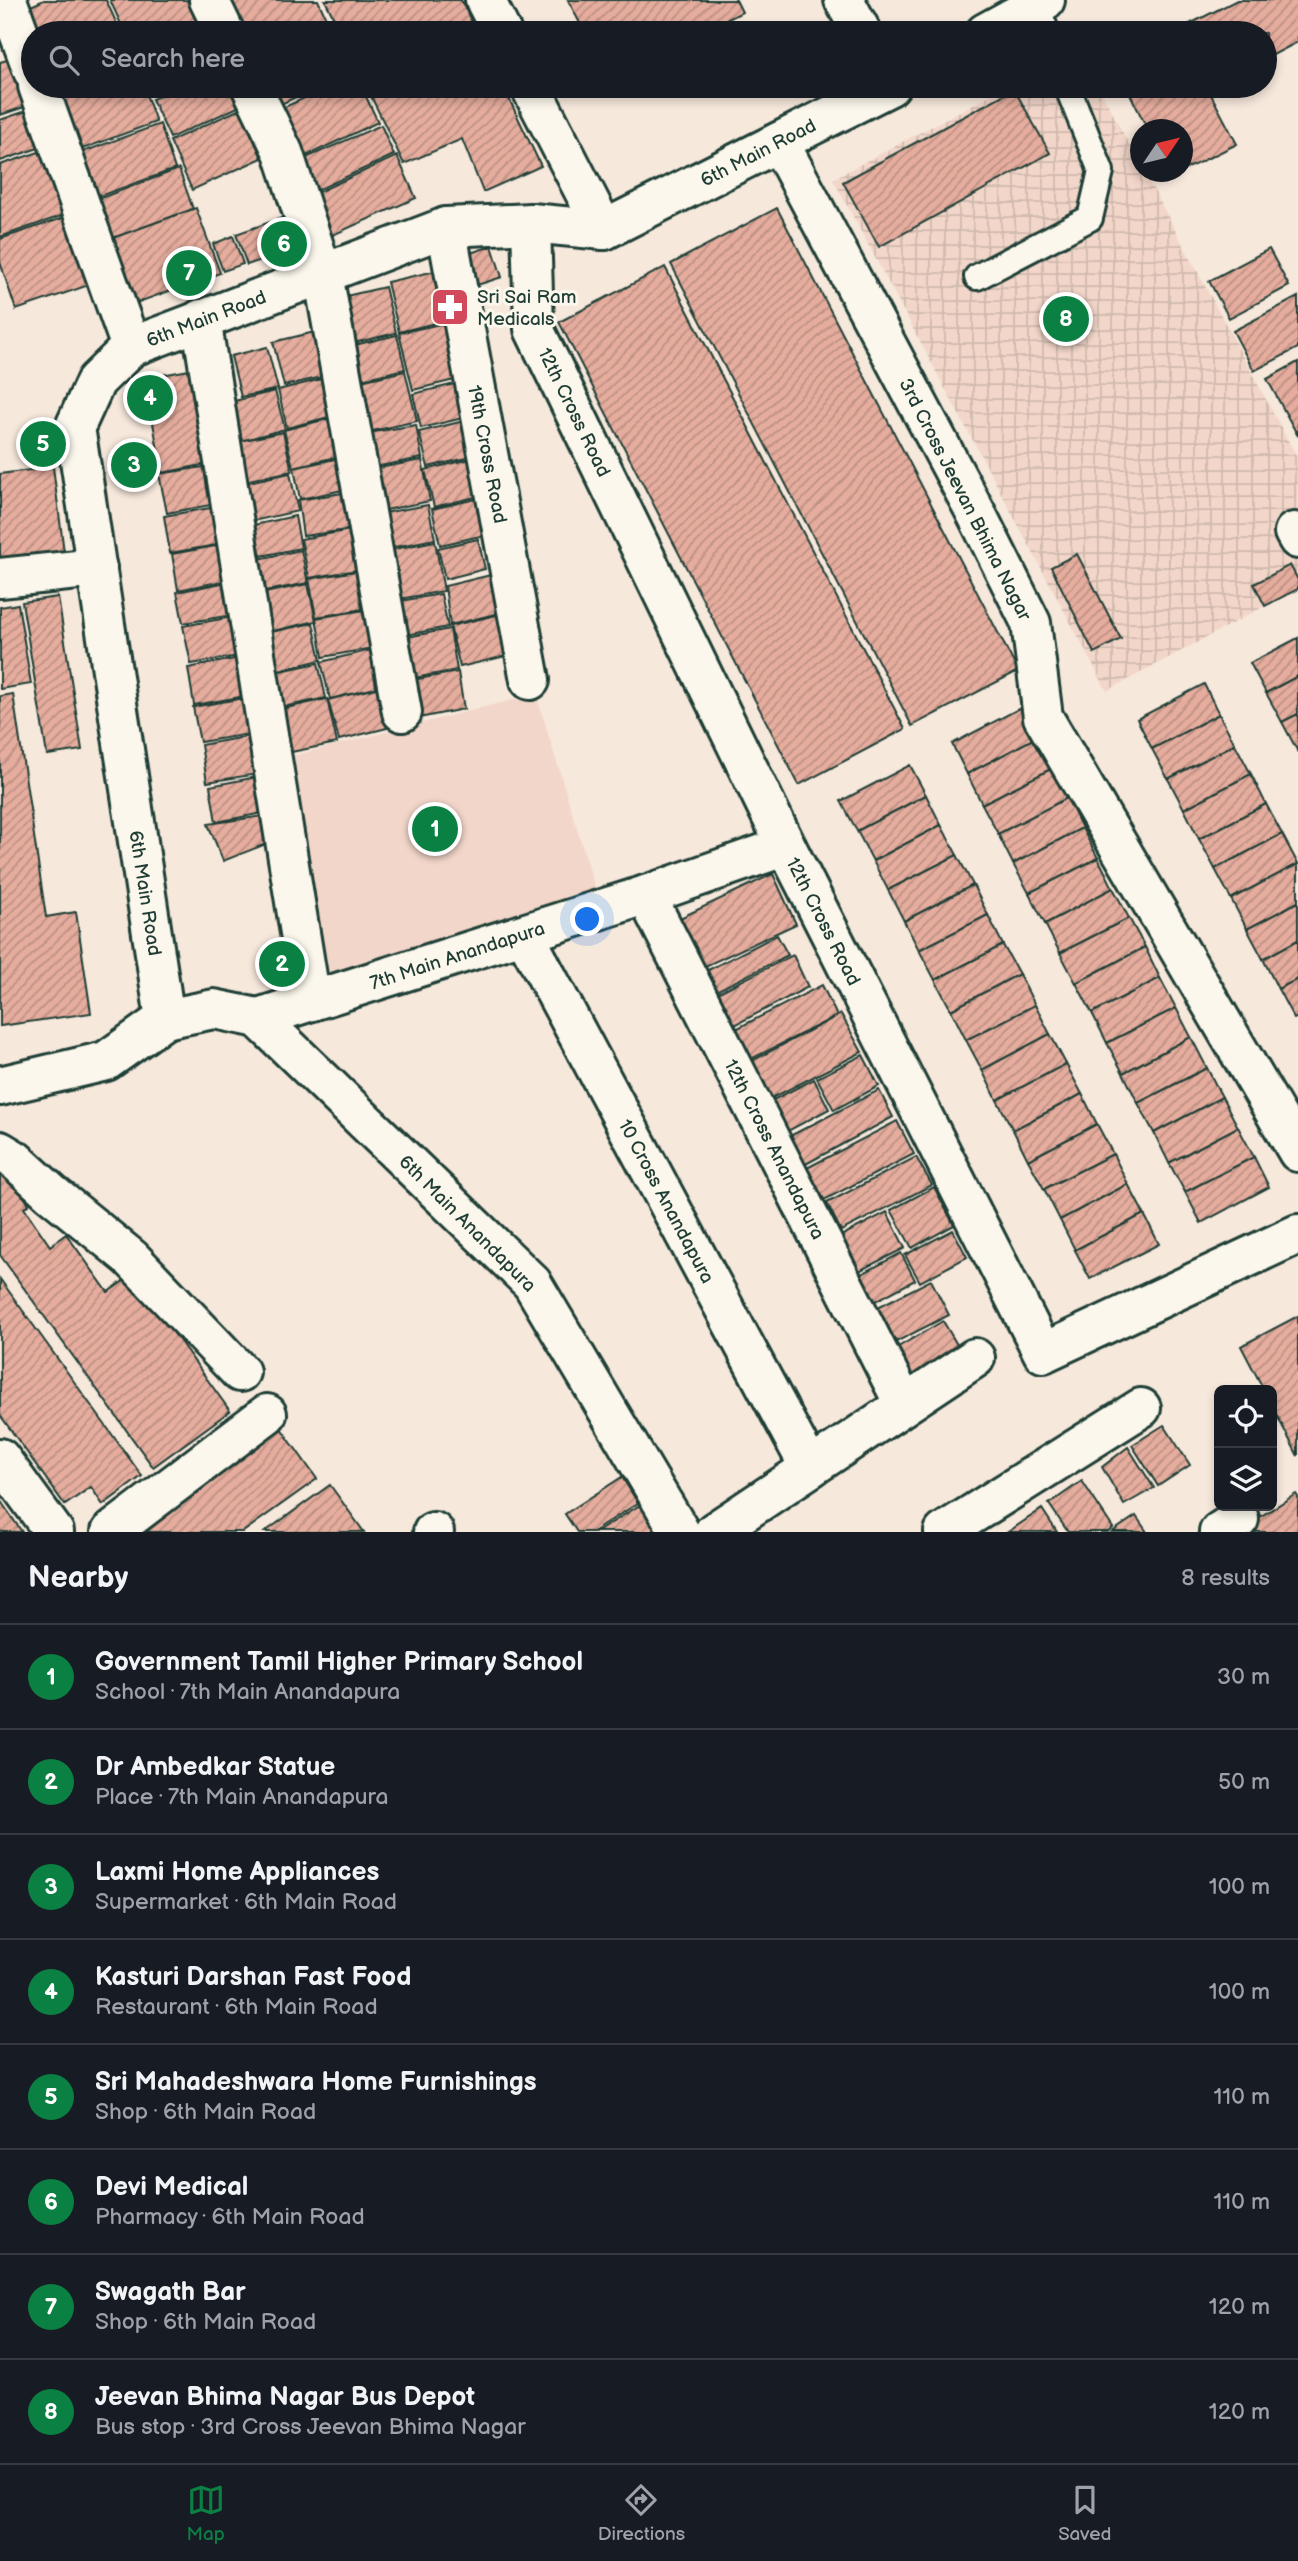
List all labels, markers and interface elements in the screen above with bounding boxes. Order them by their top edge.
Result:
search box [21,21,1277,98]
icon: search [45,41,83,79]
text: Search here [101,44,245,75]
street label: 6th Main Road [697,114,820,192]
north arrow [1130,119,1193,182]
pin: 6 [261,218,307,270]
pin: 7 [166,247,212,299]
street label: 6th Main Road [143,286,270,353]
pharmacy icon: Sri Sai Ram Medicals [429,286,471,328]
place label: Sri Sai Ram Medicals [477,286,576,331]
pin: 8 [1043,293,1089,345]
street label: 12th Cross Road [532,344,615,481]
pin: 4 [127,372,173,424]
street label: 3rd Cross Jeevan Bhima Nagar [893,375,1036,626]
street label: 19th Cross Road [462,383,511,525]
pin: 5 [20,418,66,470]
pin: 3 [111,439,157,491]
pin: 1 [412,803,458,855]
street label: 6th Main Road [123,829,166,957]
street label: 12th Cross Road [780,854,865,990]
your location [570,902,604,936]
street label: 7th Main Anandapura [367,917,548,996]
pin: 2 [259,938,305,990]
street label: 12th Cross Anandapura [718,1056,829,1243]
street label: 10 Cross Anandapura [613,1116,719,1288]
street label: 6th Main Anandapura [394,1151,540,1297]
map controls [1214,1385,1277,1511]
button: locate [1214,1385,1277,1448]
button: layers [1214,1448,1277,1511]
text: Nearby [28,1560,128,1596]
text: 8 results [1181,1564,1270,1592]
text: Government Tamil Higher Primary School [95,1647,583,1678]
text: 1 [46,1663,56,1691]
text: 30 m [1217,1663,1270,1691]
text: School · 7th Main Anandapura [95,1678,400,1706]
text: Dr Ambedkar Statue [95,1752,335,1783]
text: 2 [44,1768,58,1796]
text: 50 m [1218,1768,1270,1796]
text: Place · 7th Main Anandapura [95,1783,388,1811]
text: Laxmi Home Appliances [95,1857,379,1888]
text: 3 [44,1873,58,1901]
text: 100 m [1209,1873,1270,1901]
text: Supermarket · 6th Main Road [95,1888,397,1916]
text: Kasturi Darshan Fast Food [95,1962,411,1993]
text: 4 [44,1978,58,2006]
text: 100 m [1209,1978,1270,2006]
text: Restaurant · 6th Main Road [95,1993,378,2021]
text: Sri Mahadeshwara Home Furnishings [95,2067,537,2098]
text: 5 [44,2083,58,2111]
text: 110 m [1213,2083,1270,2111]
text: Shop · 6th Main Road [95,2098,316,2126]
text: Devi Medical [95,2172,248,2203]
text: 6 [44,2188,58,2216]
text: 110 m [1213,2188,1270,2216]
text: Pharmacy · 6th Main Road [95,2203,365,2231]
text: Swagath Bar [95,2277,246,2308]
text: 7 [45,2293,57,2321]
text: 120 m [1209,2293,1270,2321]
text: Shop · 6th Main Road [95,2308,316,2336]
text: Jeevan Bhima Nagar Bus Depot [95,2382,475,2413]
text: 8 [44,2398,58,2426]
text: 120 m [1209,2398,1270,2426]
text: Bus stop · 3rd Cross Jeevan Bhima Nagar [95,2413,525,2441]
tab: Map [187,2481,225,2546]
tab: Directions [598,2481,685,2546]
tab: Saved [1058,2481,1111,2546]

